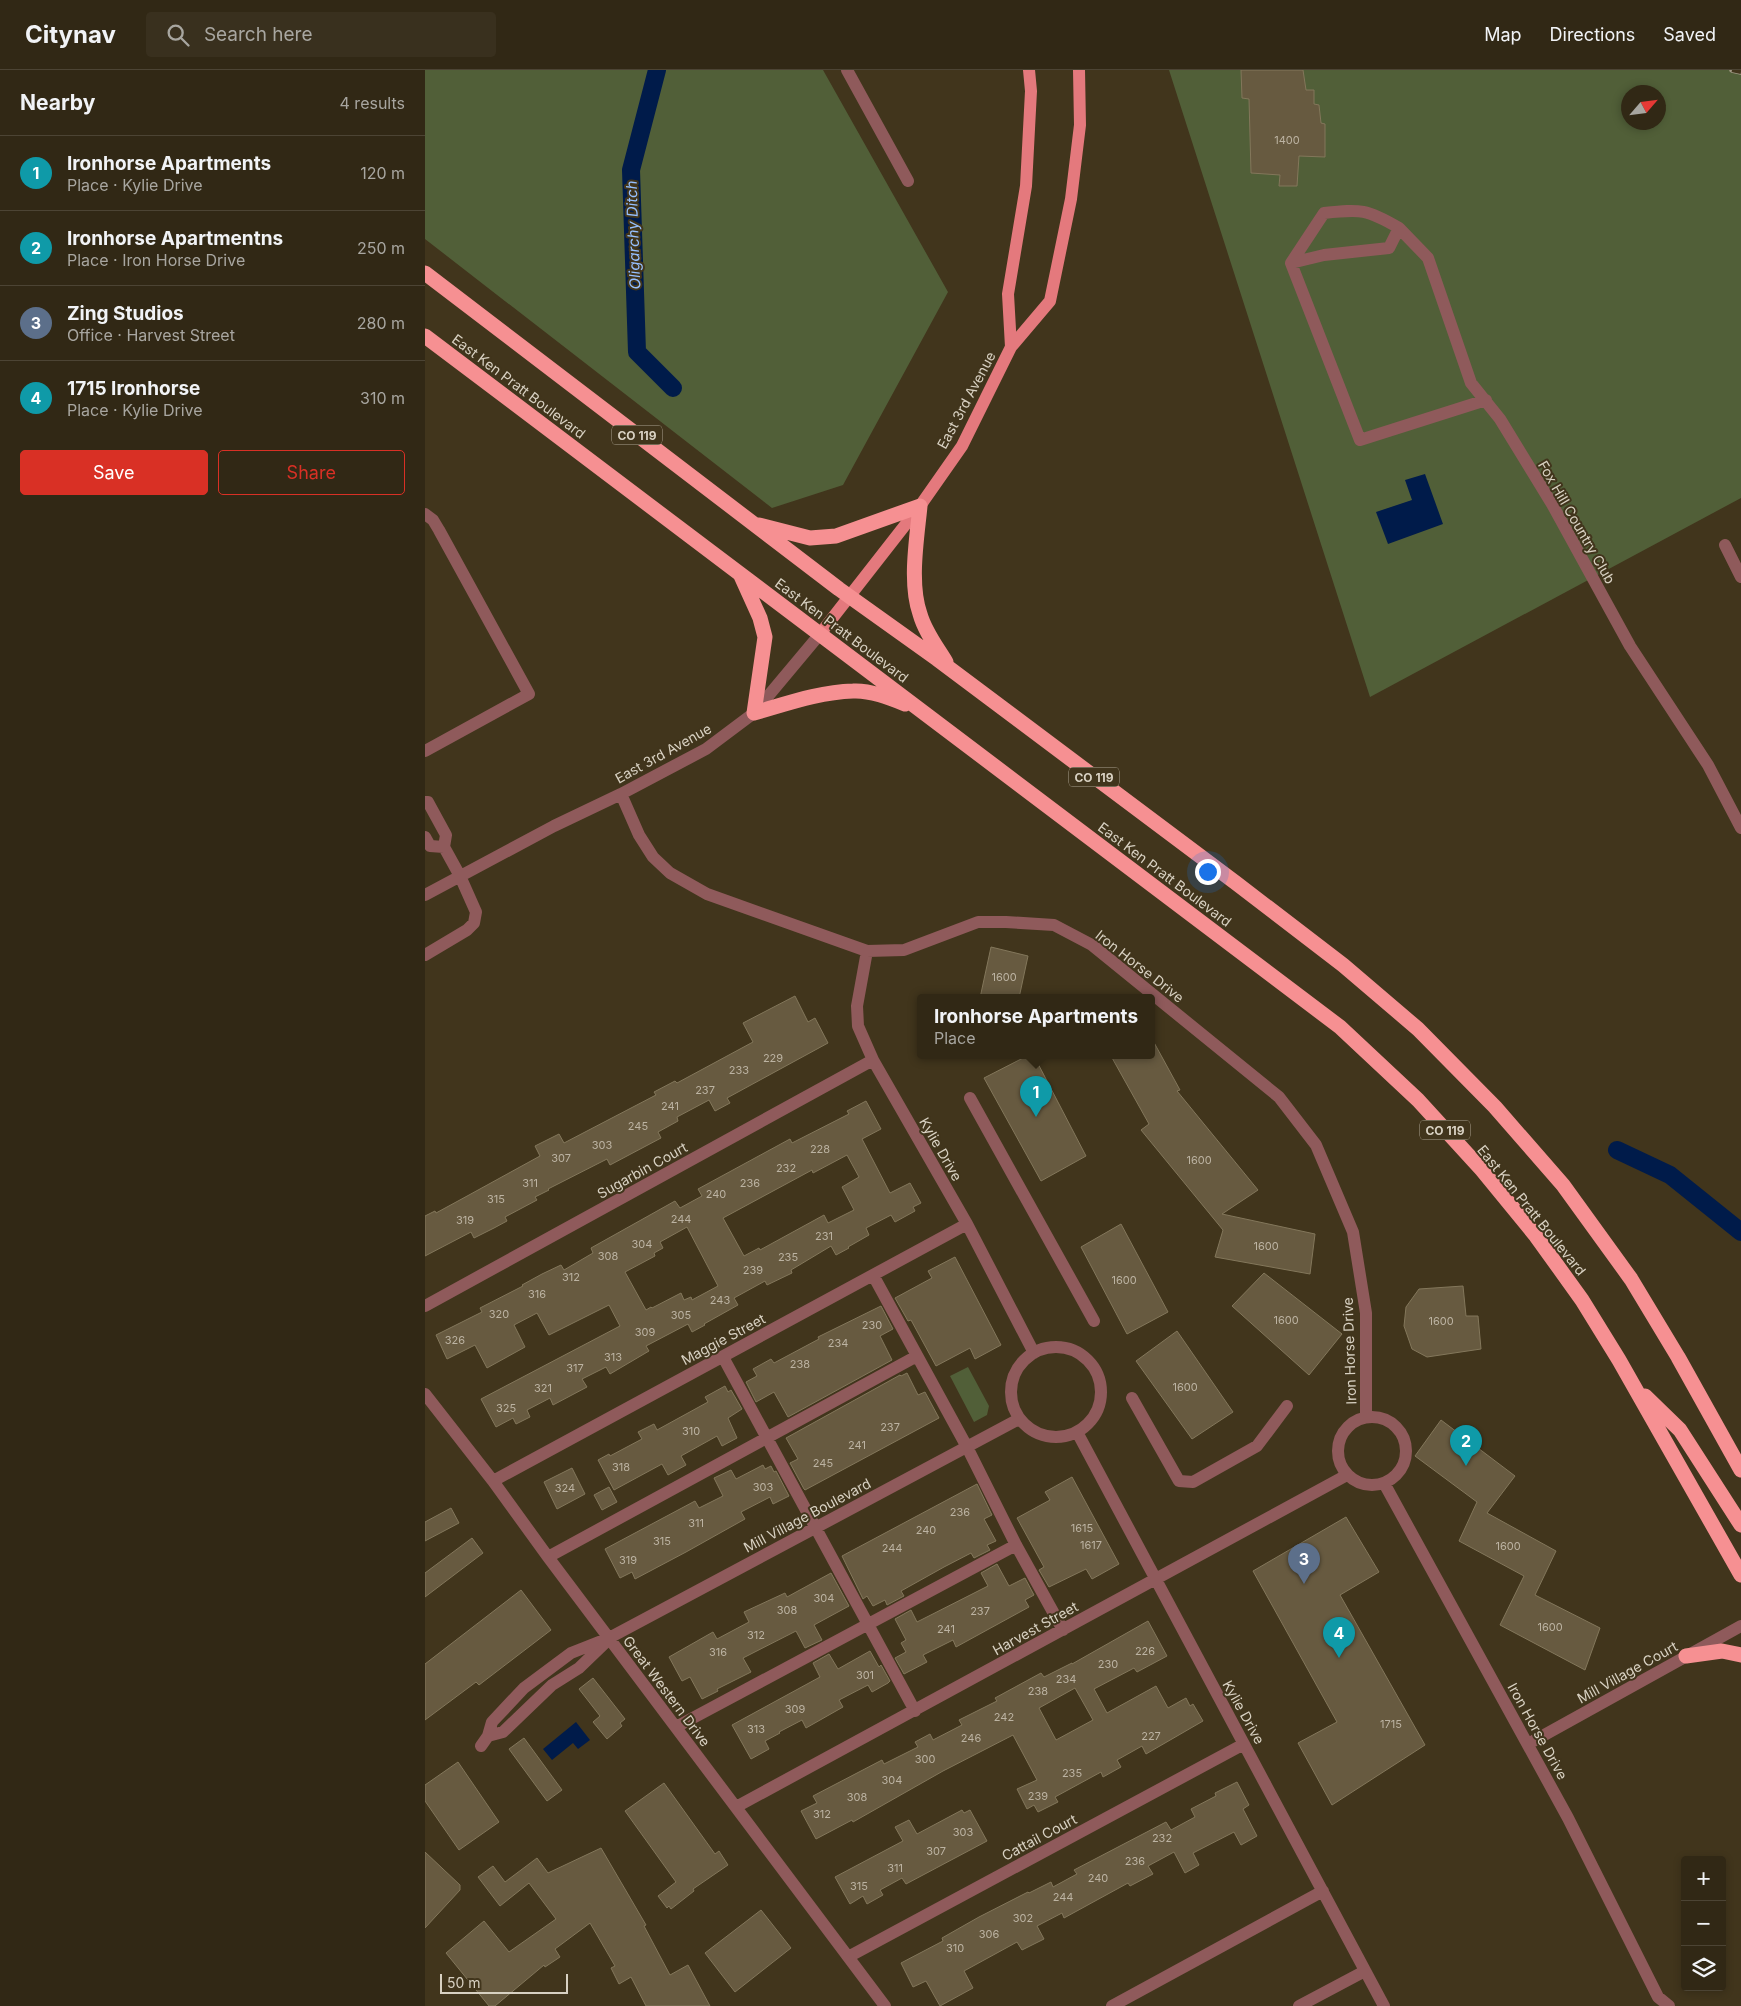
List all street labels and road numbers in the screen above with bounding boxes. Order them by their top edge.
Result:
street label: East Ken Pratt Boulevard [449,330,589,442]
street label: East 3rd Avenue [933,349,999,451]
road number: CO 119 [612,426,662,444]
street label: Fox Hill Country Club [1535,457,1619,587]
street label: East Ken Pratt Boulevard [772,574,912,686]
street label: East 3rd Avenue [612,719,714,787]
road number: CO 119 [1069,768,1119,786]
street label: East Ken Pratt Boulevard [1095,818,1235,930]
street label: Iron Horse Drive [1092,926,1188,1006]
street label: Kylie Drive [916,1114,966,1184]
road number: CO 119 [1420,1120,1470,1140]
street label: Sugarbin Court [594,1138,690,1202]
street label: East Ken Pratt Boulevard [1474,1141,1590,1279]
street label: Iron Horse Drive [1339,1297,1359,1405]
street label: Maggie Street [678,1310,768,1368]
street label: Mill Village Boulevard [741,1474,873,1556]
street label: Harvest Street [989,1597,1081,1658]
street label: Great Western Drive [620,1632,714,1750]
street label: Mill Village Court [1574,1637,1681,1707]
street label: Kylie Drive [1219,1677,1269,1747]
street label: Iron Horse Drive [1504,1680,1572,1782]
street label: Cattail Court [999,1810,1080,1864]

